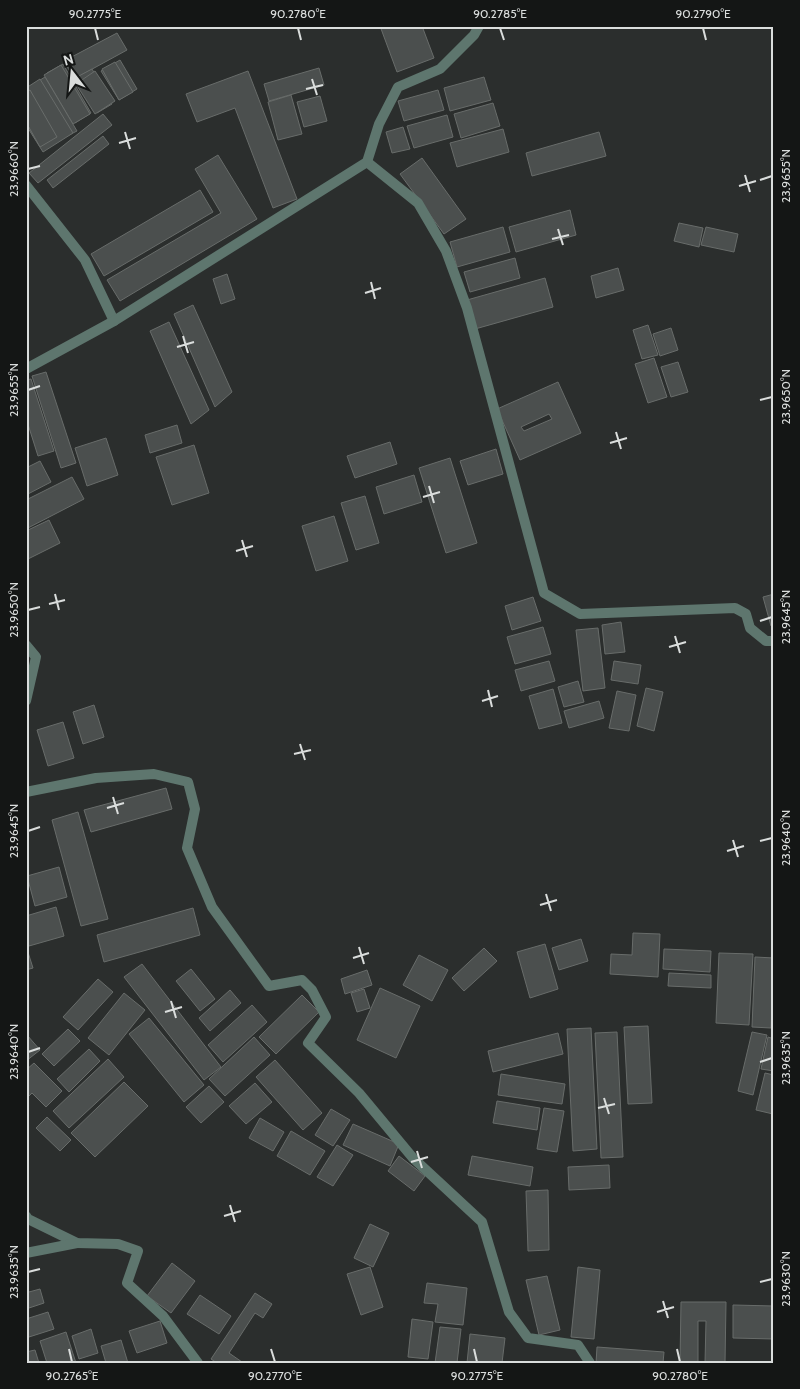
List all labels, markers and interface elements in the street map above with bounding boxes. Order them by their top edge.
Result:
text: 90.2775°E [69,6,122,21]
text: 90.2780°E [270,6,326,21]
text: 90.2785°E [473,6,527,21]
text: 90.2790°E [675,6,731,21]
north arrow [48,48,98,98]
text: N [61,49,76,70]
text: 23.9660°N [6,141,21,197]
text: 23.9655°N [778,149,793,203]
text: 23.9655°N [6,363,21,417]
text: 23.9650°N [778,369,793,425]
text: 23.9650°N [6,582,21,638]
text: 23.9645°N [778,590,793,644]
text: 23.9645°N [6,804,21,858]
text: 23.9640°N [778,810,793,866]
text: 23.9640°N [6,1024,21,1080]
text: 23.9635°N [778,1031,793,1085]
text: 23.9635°N [6,1245,21,1299]
text: 23.9630°N [778,1251,793,1307]
text: 90.2765°E [46,1368,99,1383]
text: 90.2770°E [248,1368,302,1383]
text: 90.2775°E [451,1368,504,1383]
text: 90.2780°E [652,1368,708,1383]

